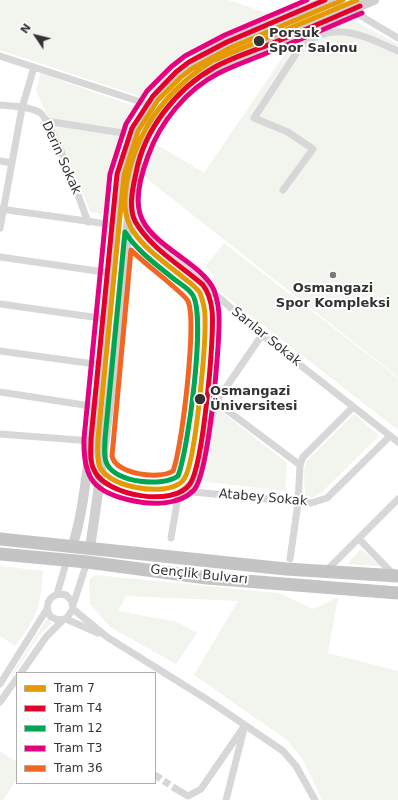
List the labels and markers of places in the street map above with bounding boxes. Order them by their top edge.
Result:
place label: Porsuk Spor Salonu [269,26,358,57]
marker: Porsuk Spor Salonu [252,34,266,48]
marker: Osmangazi Spor Kompleksi [328,270,338,280]
place label: Osmangazi Spor Kompleksi [276,281,390,312]
place label: Osmangazi Üniversitesi [210,384,297,415]
marker: Osmangazi Üniversitesi [193,392,207,406]

